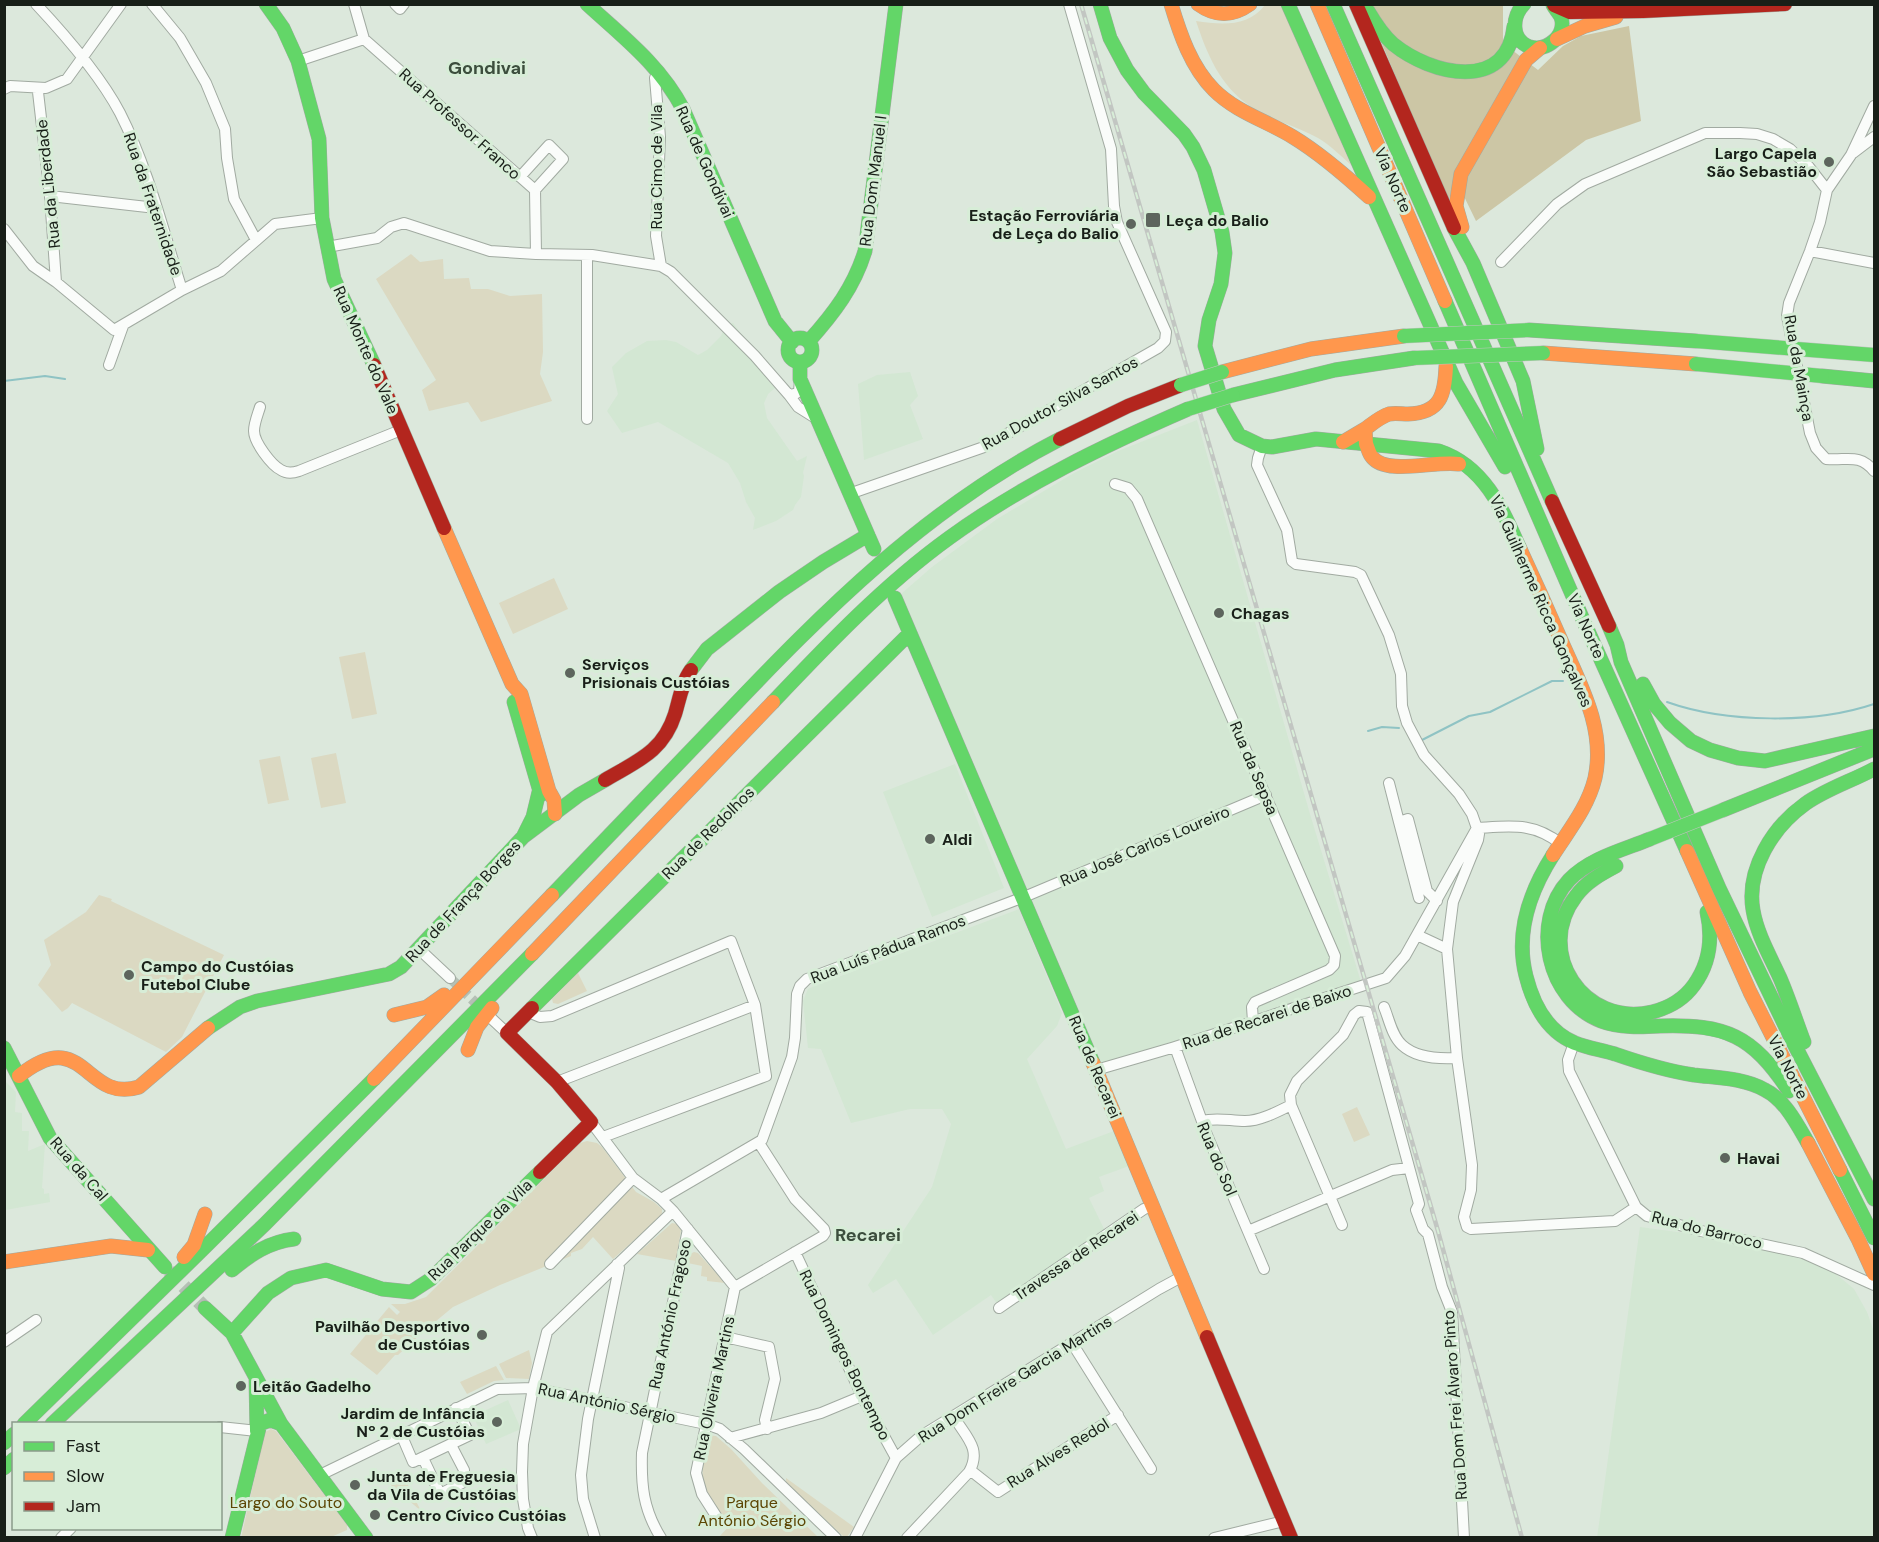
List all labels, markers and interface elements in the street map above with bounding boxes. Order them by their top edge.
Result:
district label: Gondivai [448,56,526,80]
street label: Rua Professor Franco [395,64,525,184]
street label: Rua de Gondivai [671,103,739,221]
street label: Rua Cimo de Vila [646,104,667,230]
street label: Rua Dom Manuel I [855,114,891,248]
street label: Rua da Liberdade [31,119,65,249]
street label: Rua da Fraternidade [119,130,187,278]
place label: Largo Capela São Sebastião [1707,143,1817,182]
street label: Via Norte [1369,144,1417,216]
marker: Largo Capela São Sebastião [1822,155,1836,169]
place label: Estação Ferroviária de Leça do Balio [969,205,1119,244]
place label: Leça do Balio [1166,210,1269,231]
marker: Leça do Balio [1144,211,1162,229]
marker: Estação Ferroviária de Leça do Balio [1124,217,1138,231]
street label: Rua Monte do Vale [328,283,404,417]
street label: Rua da Mainça [1779,313,1819,423]
street label: Rua Doutor Silva Santos [978,351,1142,455]
street label: Via Guilherme Ricca Gonçalves [1485,492,1597,710]
street label: Via Norte [1562,590,1610,662]
place label: Chagas [1231,603,1290,624]
marker: Chagas [1212,606,1226,620]
place label: Serviços Prisionais Custóias [582,654,730,693]
marker: Serviços Prisionais Custóias [563,666,577,680]
street label: Rua da Sepsa [1225,718,1283,818]
street label: Rua de Redolhos [657,782,759,884]
street label: Rua José Carlos Loureiro [1057,801,1233,891]
place label: Aldi [942,829,972,850]
marker: Aldi [923,832,937,846]
street label: Rua de França Borges [401,835,525,967]
street label: Rua Luís Pádua Ramos [807,910,969,988]
place label: Campo do Custóias Futebol Clube [141,956,294,995]
marker: Campo do Custóias Futebol Clube [122,968,136,982]
street label: Rua de Recarei de Baixo [1180,980,1354,1054]
street label: Rua de Recarei [1064,1012,1126,1122]
street label: Via Norte [1763,1031,1813,1103]
street label: Rua do Sol [1192,1119,1242,1199]
street label: Rua da Cal [45,1133,113,1205]
place label: Havai [1737,1148,1780,1169]
marker: Havai [1718,1151,1732,1165]
street label: Rua Parque da Vila [423,1175,537,1285]
street label: Travessa de Recarei [1009,1206,1143,1306]
street label: Rua do Barroco [1649,1206,1765,1254]
district label: Recarei [835,1223,901,1247]
street label: Rua António Fragoso [644,1237,696,1391]
street label: Rua Domingos Bontempo [795,1266,895,1444]
street label: Rua Dom Frei Álvaro Pinto [1438,1309,1472,1501]
street label: Rua Dom Freire Garcia Martins [914,1311,1116,1447]
street label: Rua Oliveira Martins [688,1314,740,1462]
place label: Pavilhão Desportivo de Custóias [315,1316,470,1355]
marker: Pavilhão Desportivo de Custóias [475,1328,489,1342]
place label: Leitão Gadelho [253,1376,371,1397]
street label: Rua António Sérgio [536,1378,678,1428]
marker: Leitão Gadelho [234,1379,248,1393]
place label: Jardim de Infância Nº 2 de Custóias [340,1403,485,1442]
street label: Rua Alves Redol [1003,1413,1113,1493]
marker: Jardim de Infância Nº 2 de Custóias [490,1415,504,1429]
legend [12,1422,222,1530]
text: Fast [66,1434,101,1458]
text: Slow [66,1464,105,1488]
place label: Junta de Freguesia da Vila de Custóias [367,1466,516,1505]
marker: Junta de Freguesia da Vila de Custóias [348,1478,362,1492]
park label: Largo do Souto [230,1492,342,1513]
park label: Parque António Sérgio [698,1492,806,1531]
text: Jam [66,1494,101,1518]
place label: Centro Cívico Custóias [387,1505,567,1526]
marker: Centro Cívico Custóias [368,1508,382,1522]

